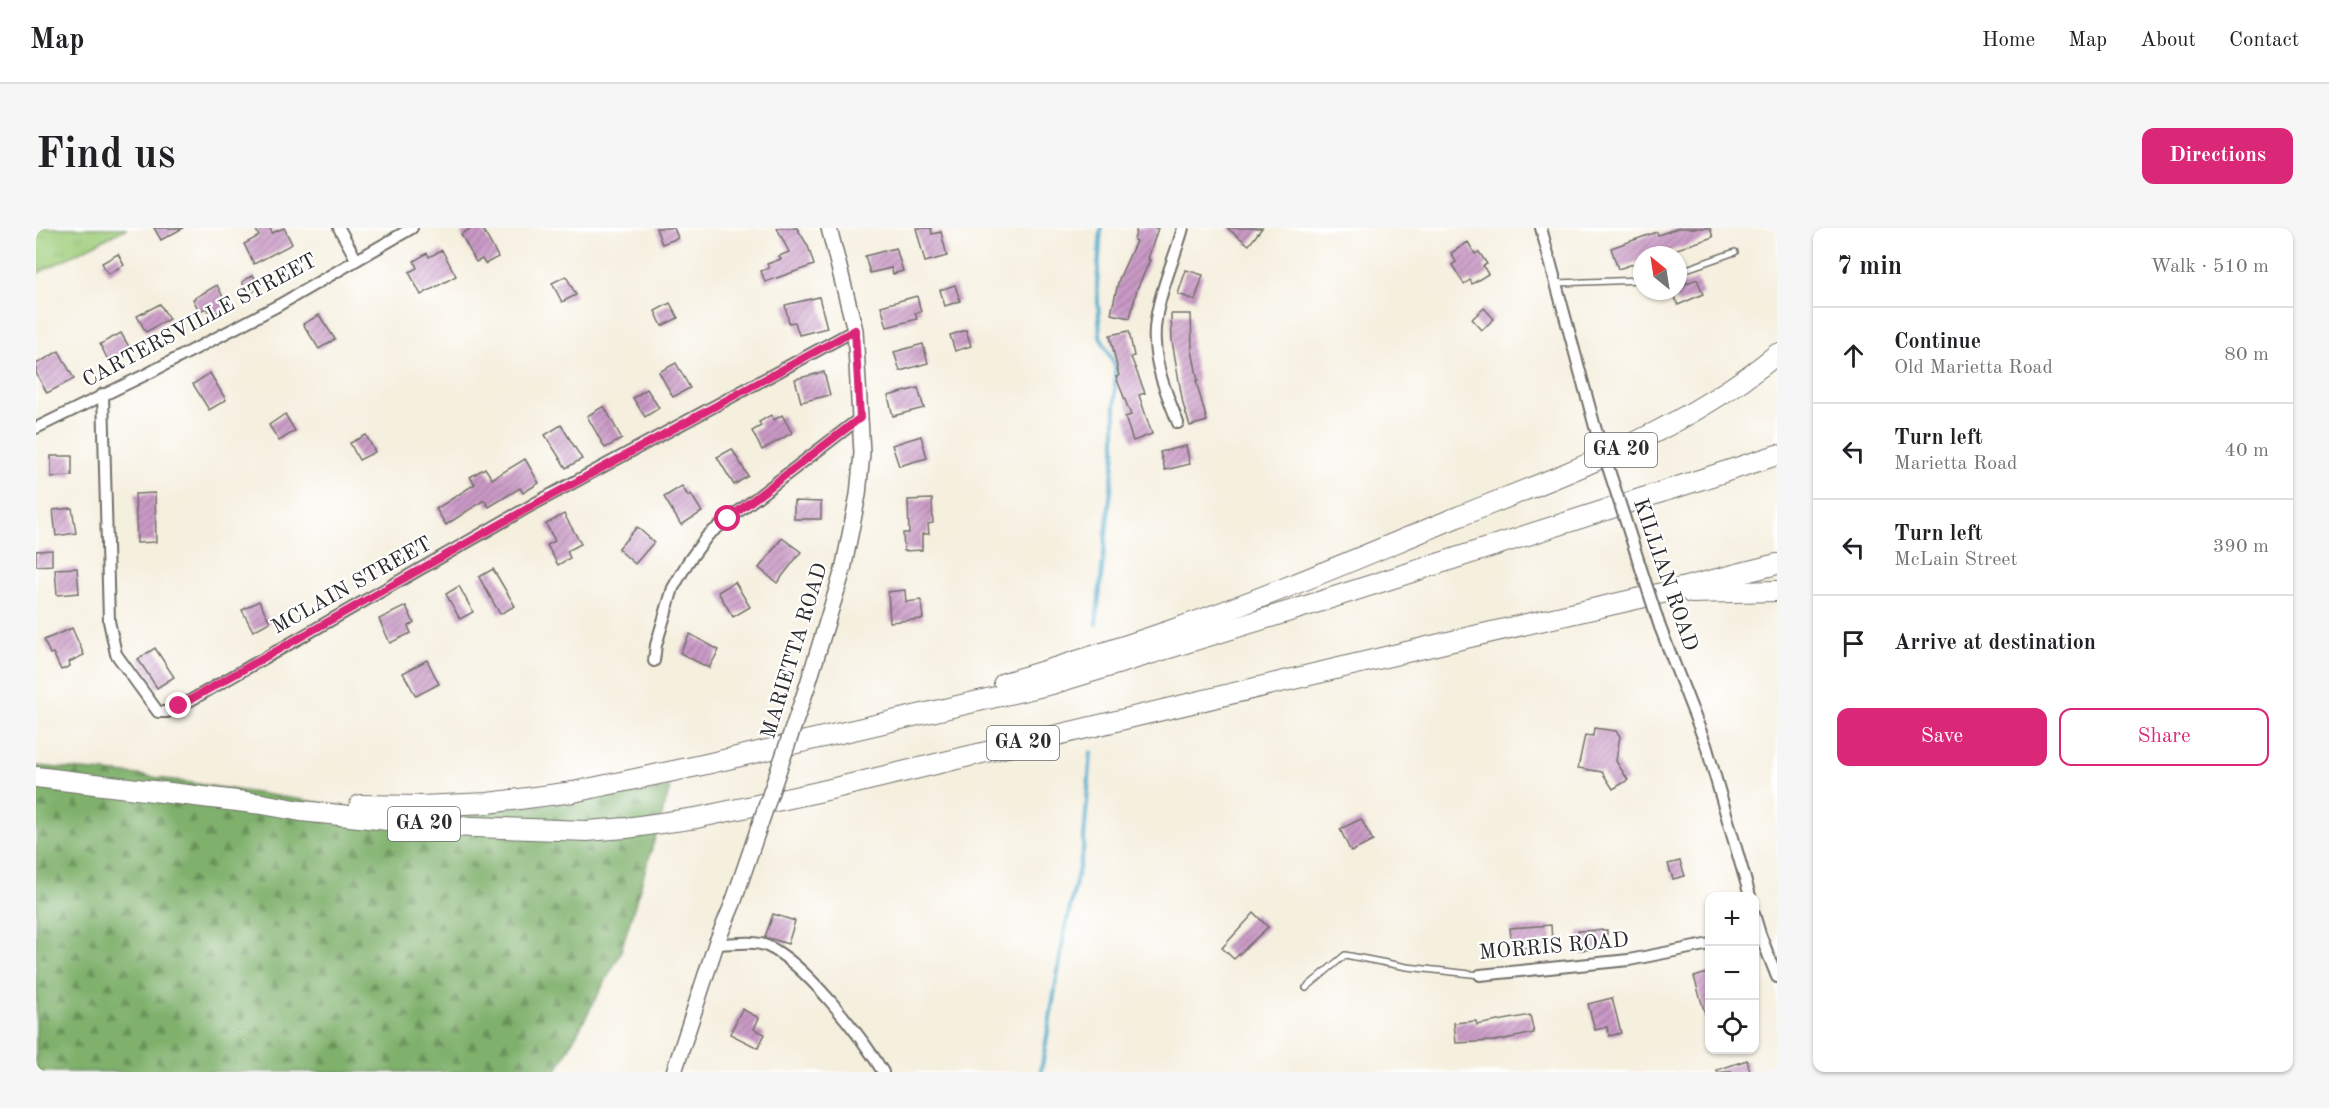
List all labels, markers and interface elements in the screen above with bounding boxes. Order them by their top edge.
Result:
text: Map [30,27,84,55]
text: Home [1982,30,2035,51]
text: Map [2068,30,2107,51]
text: About [2140,30,2196,51]
text: Contact [2229,30,2299,51]
button: Directions [2142,128,2293,184]
text: Find us [36,135,175,177]
north arrow [1633,246,1687,300]
street label: CARTERSVILLE STREET [80,250,320,392]
text: 7 min [1837,254,1902,280]
text: Walk · 510 m [2150,257,2269,277]
text: Continue [1894,331,1981,353]
icon: ahead [1837,339,1870,372]
text: 80 m [2224,345,2269,365]
text: Old Marietta Road [1894,358,2053,378]
text: Turn left [1894,427,1983,449]
road number: GA 20 [1585,433,1657,467]
icon: left [1837,435,1870,468]
text: 40 m [2224,441,2269,461]
text: Marietta Road [1894,454,2017,474]
street label: KILLIAN ROAD [1629,496,1701,654]
route start [714,505,740,531]
text: Turn left [1894,523,1983,545]
icon: left [1837,531,1870,564]
street label: MCLAIN STREET [269,533,435,639]
text: 390 m [2213,537,2269,557]
text: McLain Street [1894,550,2018,570]
street label: MARIETTA ROAD [758,561,832,741]
icon: arrive [1837,627,1870,660]
text: Arrive at destination [1894,632,2096,654]
route end [165,692,191,718]
button: Save [1837,708,2047,766]
button: Share [2059,708,2269,766]
road number: GA 20 [987,726,1059,760]
road number: GA 20 [388,807,460,841]
map controls [1705,892,1759,1054]
button: + [1705,892,1759,946]
street label: MORRIS ROAD [1478,930,1630,964]
button: − [1705,946,1759,1000]
button: locate [1705,1000,1759,1054]

